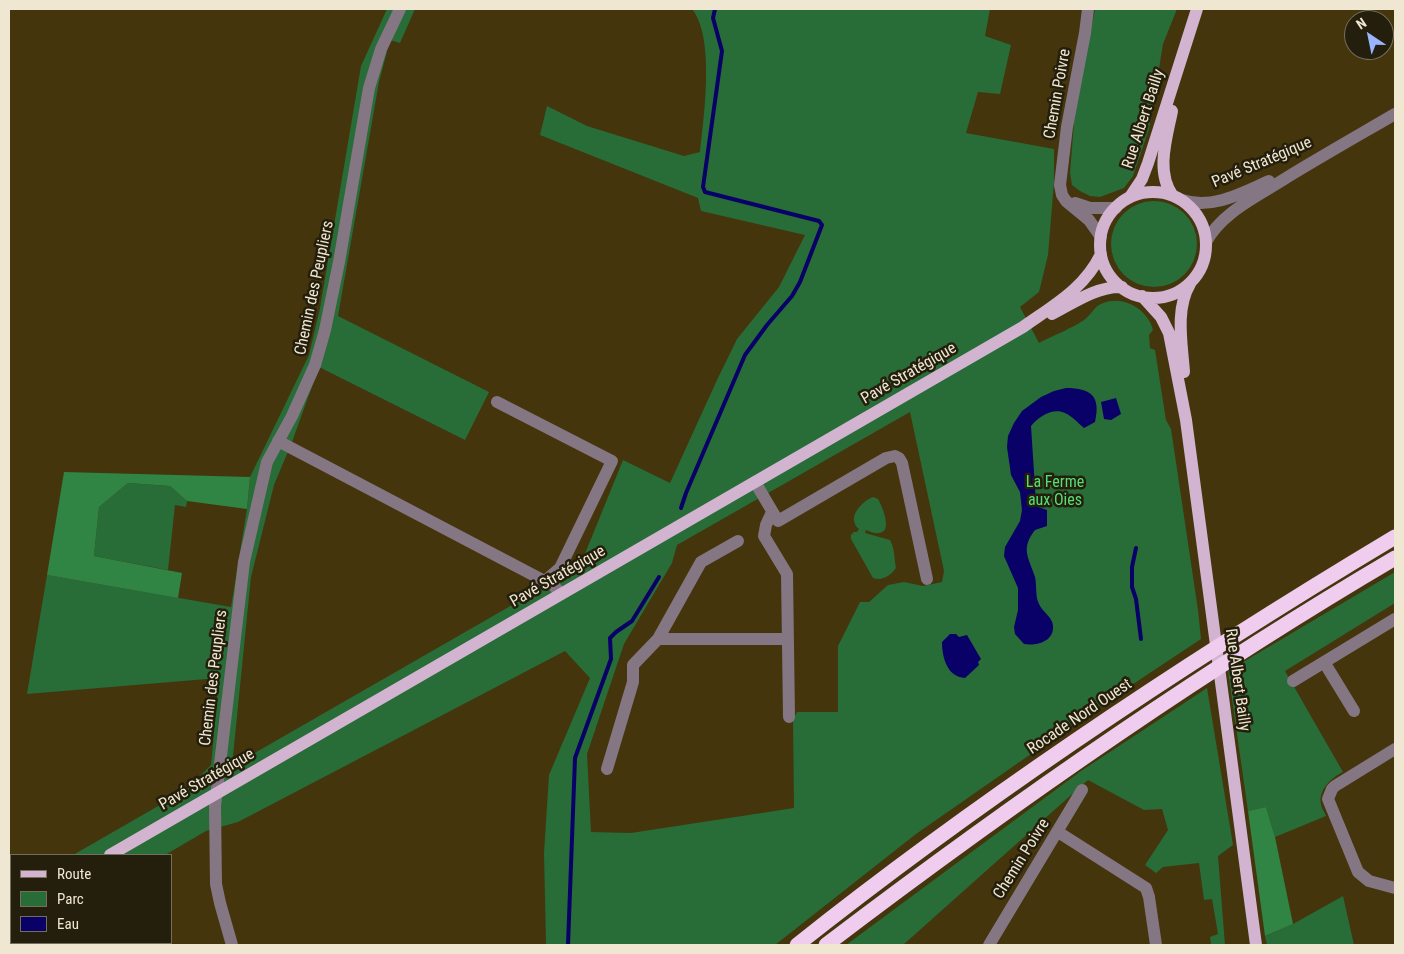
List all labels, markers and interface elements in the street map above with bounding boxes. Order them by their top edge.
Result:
north arrow [1344,10,1394,60]
text: N [1353,14,1369,32]
street label: Chemin Poivre [1041,48,1075,140]
street label: Rue Albert Bailly [1119,67,1169,171]
street label: Pavé Stratégique [1209,133,1315,193]
street label: Chemin des Peupliers [291,219,339,357]
street label: Pavé Stratégique [858,339,960,409]
park label: La Ferme aux Oies [1026,473,1084,511]
street label: Pavé Stratégique [507,542,609,612]
street label: Chemin des Peupliers [196,609,232,747]
street label: Rue Albert Bailly [1220,627,1254,733]
street label: Rocade Nord Ouest [1024,675,1136,759]
street label: Pavé Stratégique [156,745,258,815]
street label: Chemin Poivre [990,815,1054,903]
legend [10,854,172,944]
text: Route [57,865,91,883]
text: Parc [57,890,84,908]
text: Eau [57,915,79,933]

